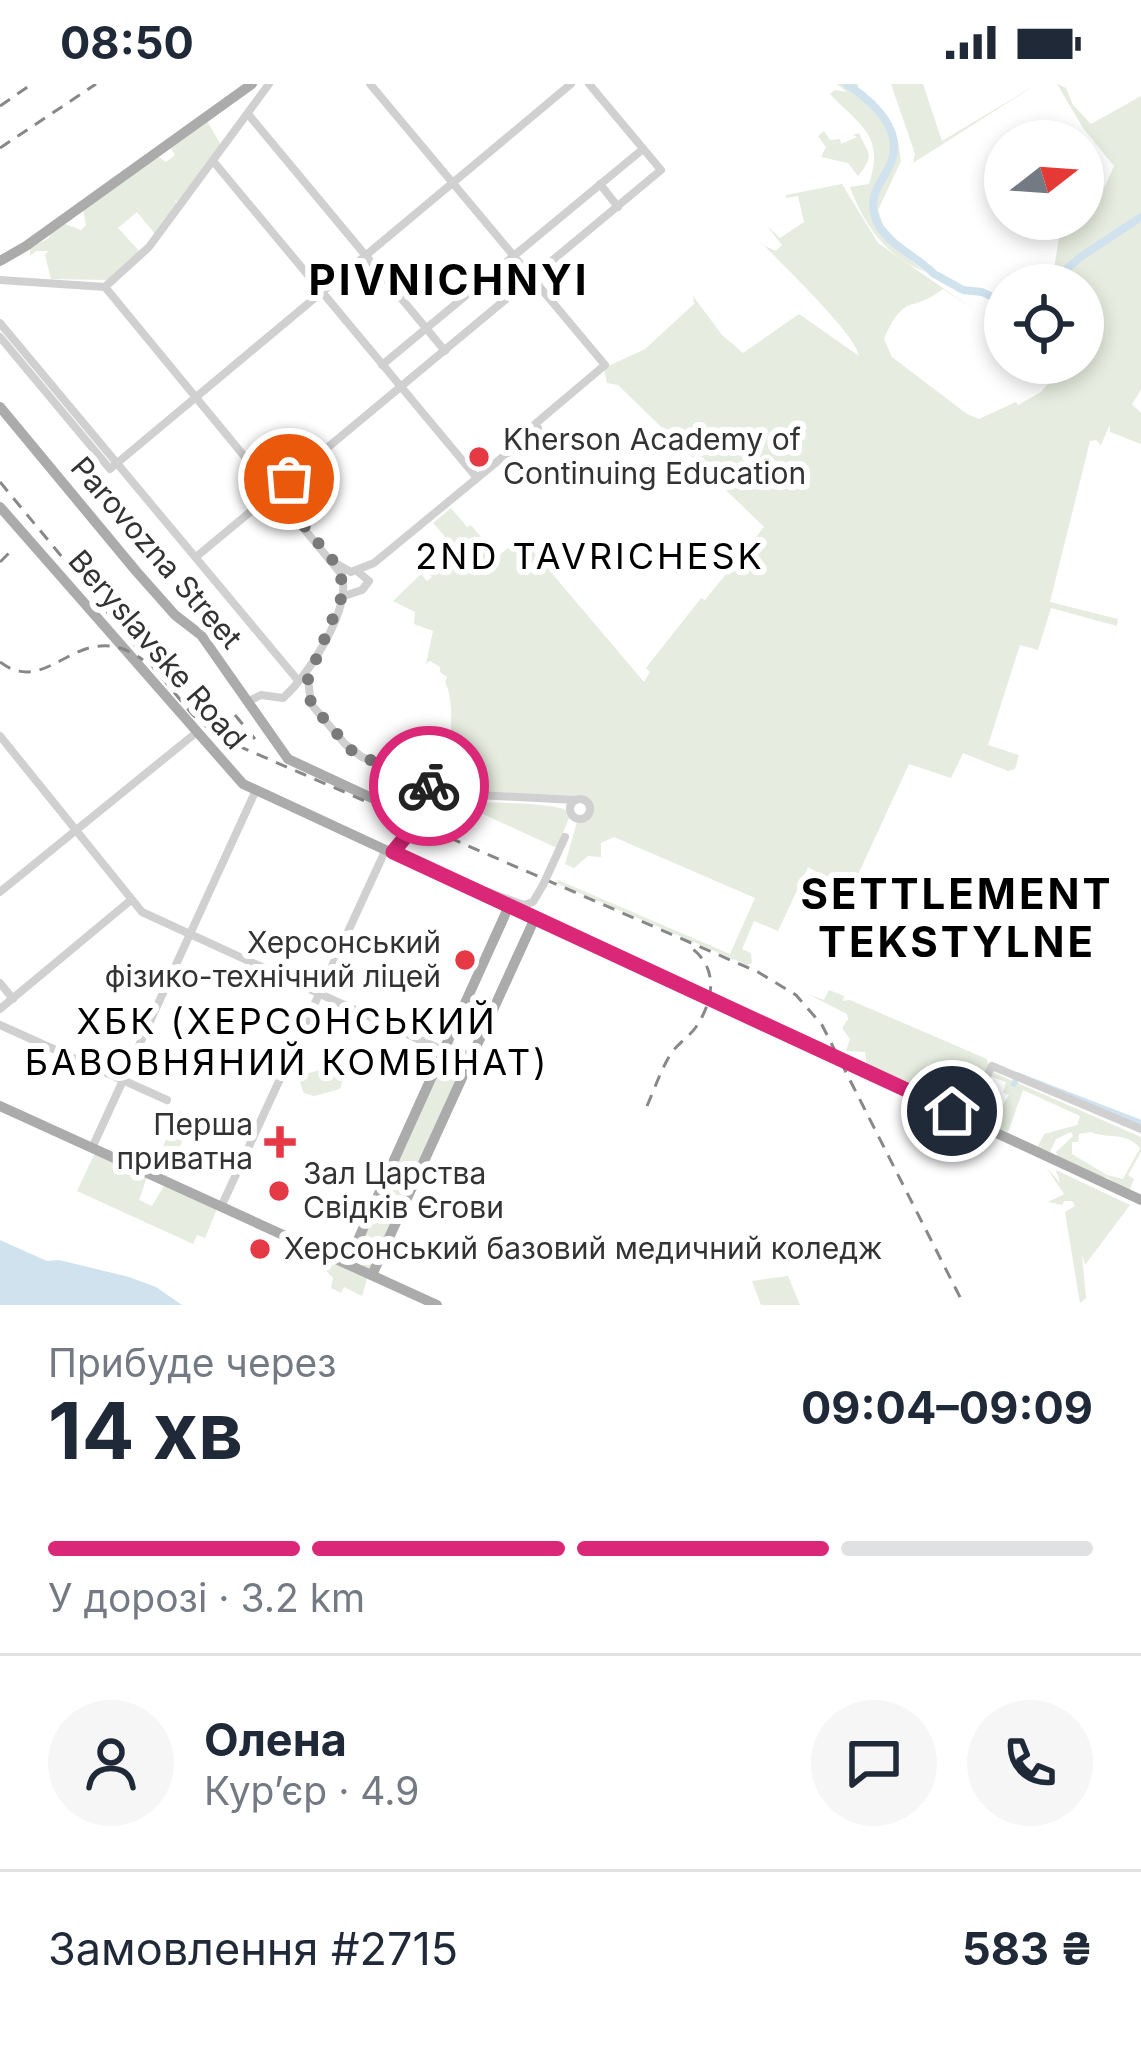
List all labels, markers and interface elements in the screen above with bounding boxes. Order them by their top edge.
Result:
text: 08:50 [60,15,194,70]
north arrow [984,120,1104,240]
map controls [984,120,1104,384]
district label: PIVNICHNYI [308,254,590,305]
button: locate [984,264,1104,384]
place label: Kherson Academy of Continuing Education [503,421,806,491]
pin [238,428,340,530]
marker: Kherson Academy of Continuing Education [466,444,492,470]
icon: bag [256,446,322,512]
street label: Parovozna Street [64,449,250,656]
district label: 2ND TAVRICHESK [415,534,765,578]
street label: Beryslavske Road [61,542,254,756]
courier [369,726,489,846]
icon: bike [396,753,462,819]
district label: SETTLEMENT TEKSTYLNE [800,868,1114,967]
place label: Херсонський фізико-технічний ліцей [105,924,441,994]
marker: Херсонський фізико-технічний ліцей [452,947,478,973]
district label: ХБК (ХЕРСОНСЬКИЙ БАВОВНЯНИЙ КОМБІНАТ) [25,999,549,1084]
pin [901,1060,1003,1162]
icon: home [919,1078,985,1144]
place label: Перша приватна [116,1106,253,1176]
marker: Перша приватна [264,1126,296,1158]
place label: Зал Царства Свідків Єгови [303,1155,504,1225]
marker: Зал Царства Свідків Єгови [266,1178,292,1204]
place label: Херсонський базовий медичний коледж [284,1230,882,1266]
marker: Херсонський базовий медичний коледж [247,1236,273,1262]
text: Прибуде через [48,1339,337,1386]
text: 09:04–09:09 [801,1380,1093,1435]
text: 14 хв [48,1383,243,1478]
text: У дорозі · 3.2 km [48,1574,365,1621]
button: person [48,1700,174,1826]
button: chat [811,1700,937,1826]
button: phone [967,1700,1093,1826]
text: Олена [204,1712,347,1767]
text: Кур’єр · 4.9 [204,1767,419,1814]
text: Замовлення #2715 [48,1921,458,1976]
text: 583 ₴ [962,1921,1093,1976]

